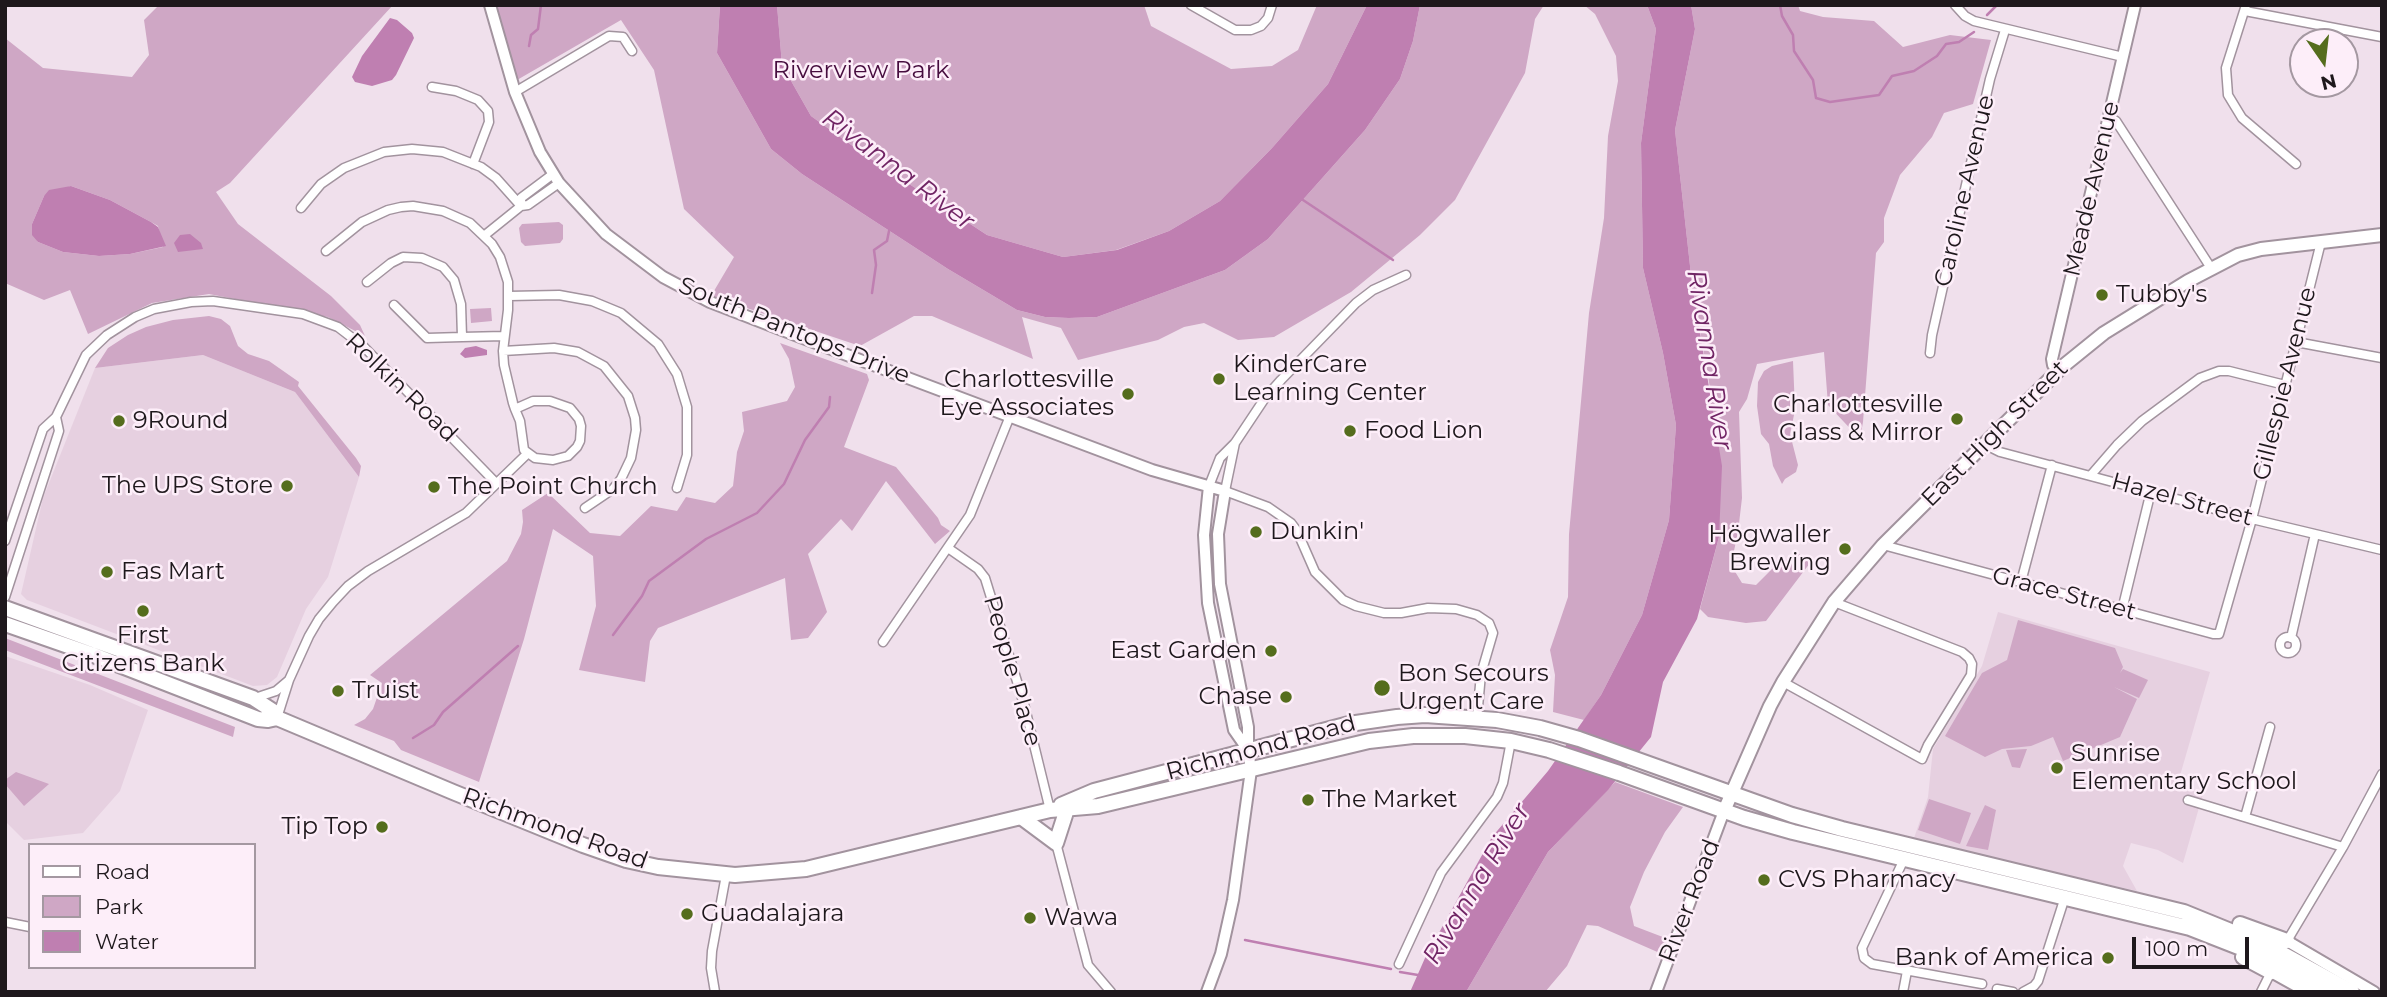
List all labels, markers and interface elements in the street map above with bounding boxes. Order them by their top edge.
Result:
north arrow [2289,28,2359,98]
park label: Riverview Park [773,57,949,85]
text: N [2318,69,2339,95]
street label: Caroline Avenue [1929,92,2001,290]
street label: Meade Avenue [2058,99,2126,279]
water label: Rivanna River [816,103,980,237]
water label: Rivanna River [1679,268,1739,452]
street label: South Pantops Drive [674,271,914,391]
place label: Tubby's [2116,281,2207,309]
street label: Gillespie Avenue [2247,284,2323,484]
marker: Tubby's [2094,287,2110,303]
street label: Rolkin Road [339,327,463,449]
place label: KinderCare Learning Center [1233,351,1427,407]
street label: East High Street [1916,355,2074,513]
place label: Charlottesville Eye Associates [940,366,1114,422]
marker: KinderCare Learning Center [1211,371,1227,387]
marker: Charlottesville Eye Associates [1120,386,1136,402]
place label: Charlottesville Glass & Mirror [1773,391,1943,447]
place label: 9Round [133,407,229,435]
marker: Charlottesville Glass & Mirror [1949,411,1965,427]
marker: 9Round [111,413,127,429]
place label: Food Lion [1364,417,1483,445]
marker: Food Lion [1342,423,1358,439]
street label: Hazel Street [2108,467,2256,533]
place label: The UPS Store [102,472,273,500]
place label: The Point Church [448,473,658,501]
marker: The UPS Store [279,478,295,494]
marker: The Point Church [426,479,442,495]
place label: Dunkin' [1270,518,1364,546]
place label: Högwaller Brewing [1708,521,1831,577]
marker: Dunkin' [1248,524,1264,540]
marker: Högwaller Brewing [1837,541,1853,557]
place label: Fas Mart [121,558,225,586]
street label: Grace Street [1989,561,2139,627]
marker: Fas Mart [99,564,115,580]
street label: People Place [977,592,1047,750]
marker: First Citizens Bank [135,603,151,619]
place label: First Citizens Bank [61,622,225,678]
place label: East Garden [1110,637,1257,665]
marker: East Garden [1263,643,1279,659]
place label: Bon Secours Urgent Care [1398,660,1549,716]
place label: Truist [352,677,419,705]
marker: Bon Secours Urgent Care [1372,678,1392,698]
marker: Truist [330,683,346,699]
place label: Chase [1198,683,1272,711]
marker: Chase [1278,689,1294,705]
street label: Richmond Road [1163,709,1359,787]
place label: Sunrise Elementary School [2071,740,2297,796]
marker: Sunrise Elementary School [2049,760,2065,776]
street label: Richmond Road [458,782,652,876]
place label: The Market [1322,786,1457,814]
marker: The Market [1300,792,1316,808]
water label: Rivanna River [1417,798,1537,970]
place label: Tip Top [281,813,368,841]
marker: Tip Top [374,819,390,835]
street label: River Road [1653,835,1727,967]
legend [28,843,256,969]
text: Road [95,859,150,884]
place label: CVS Pharmacy [1778,866,1955,894]
marker: CVS Pharmacy [1756,872,1772,888]
text: Park [95,894,143,919]
place label: Guadalajara [701,900,844,928]
place label: Wawa [1044,904,1118,932]
marker: Guadalajara [679,906,695,922]
marker: Wawa [1022,910,1038,926]
scale bar [2135,923,2252,967]
text: Water [95,929,159,954]
text: 100 m [2145,936,2208,961]
place label: Bank of America [1895,944,2094,972]
marker: Bank of America [2100,950,2116,966]

